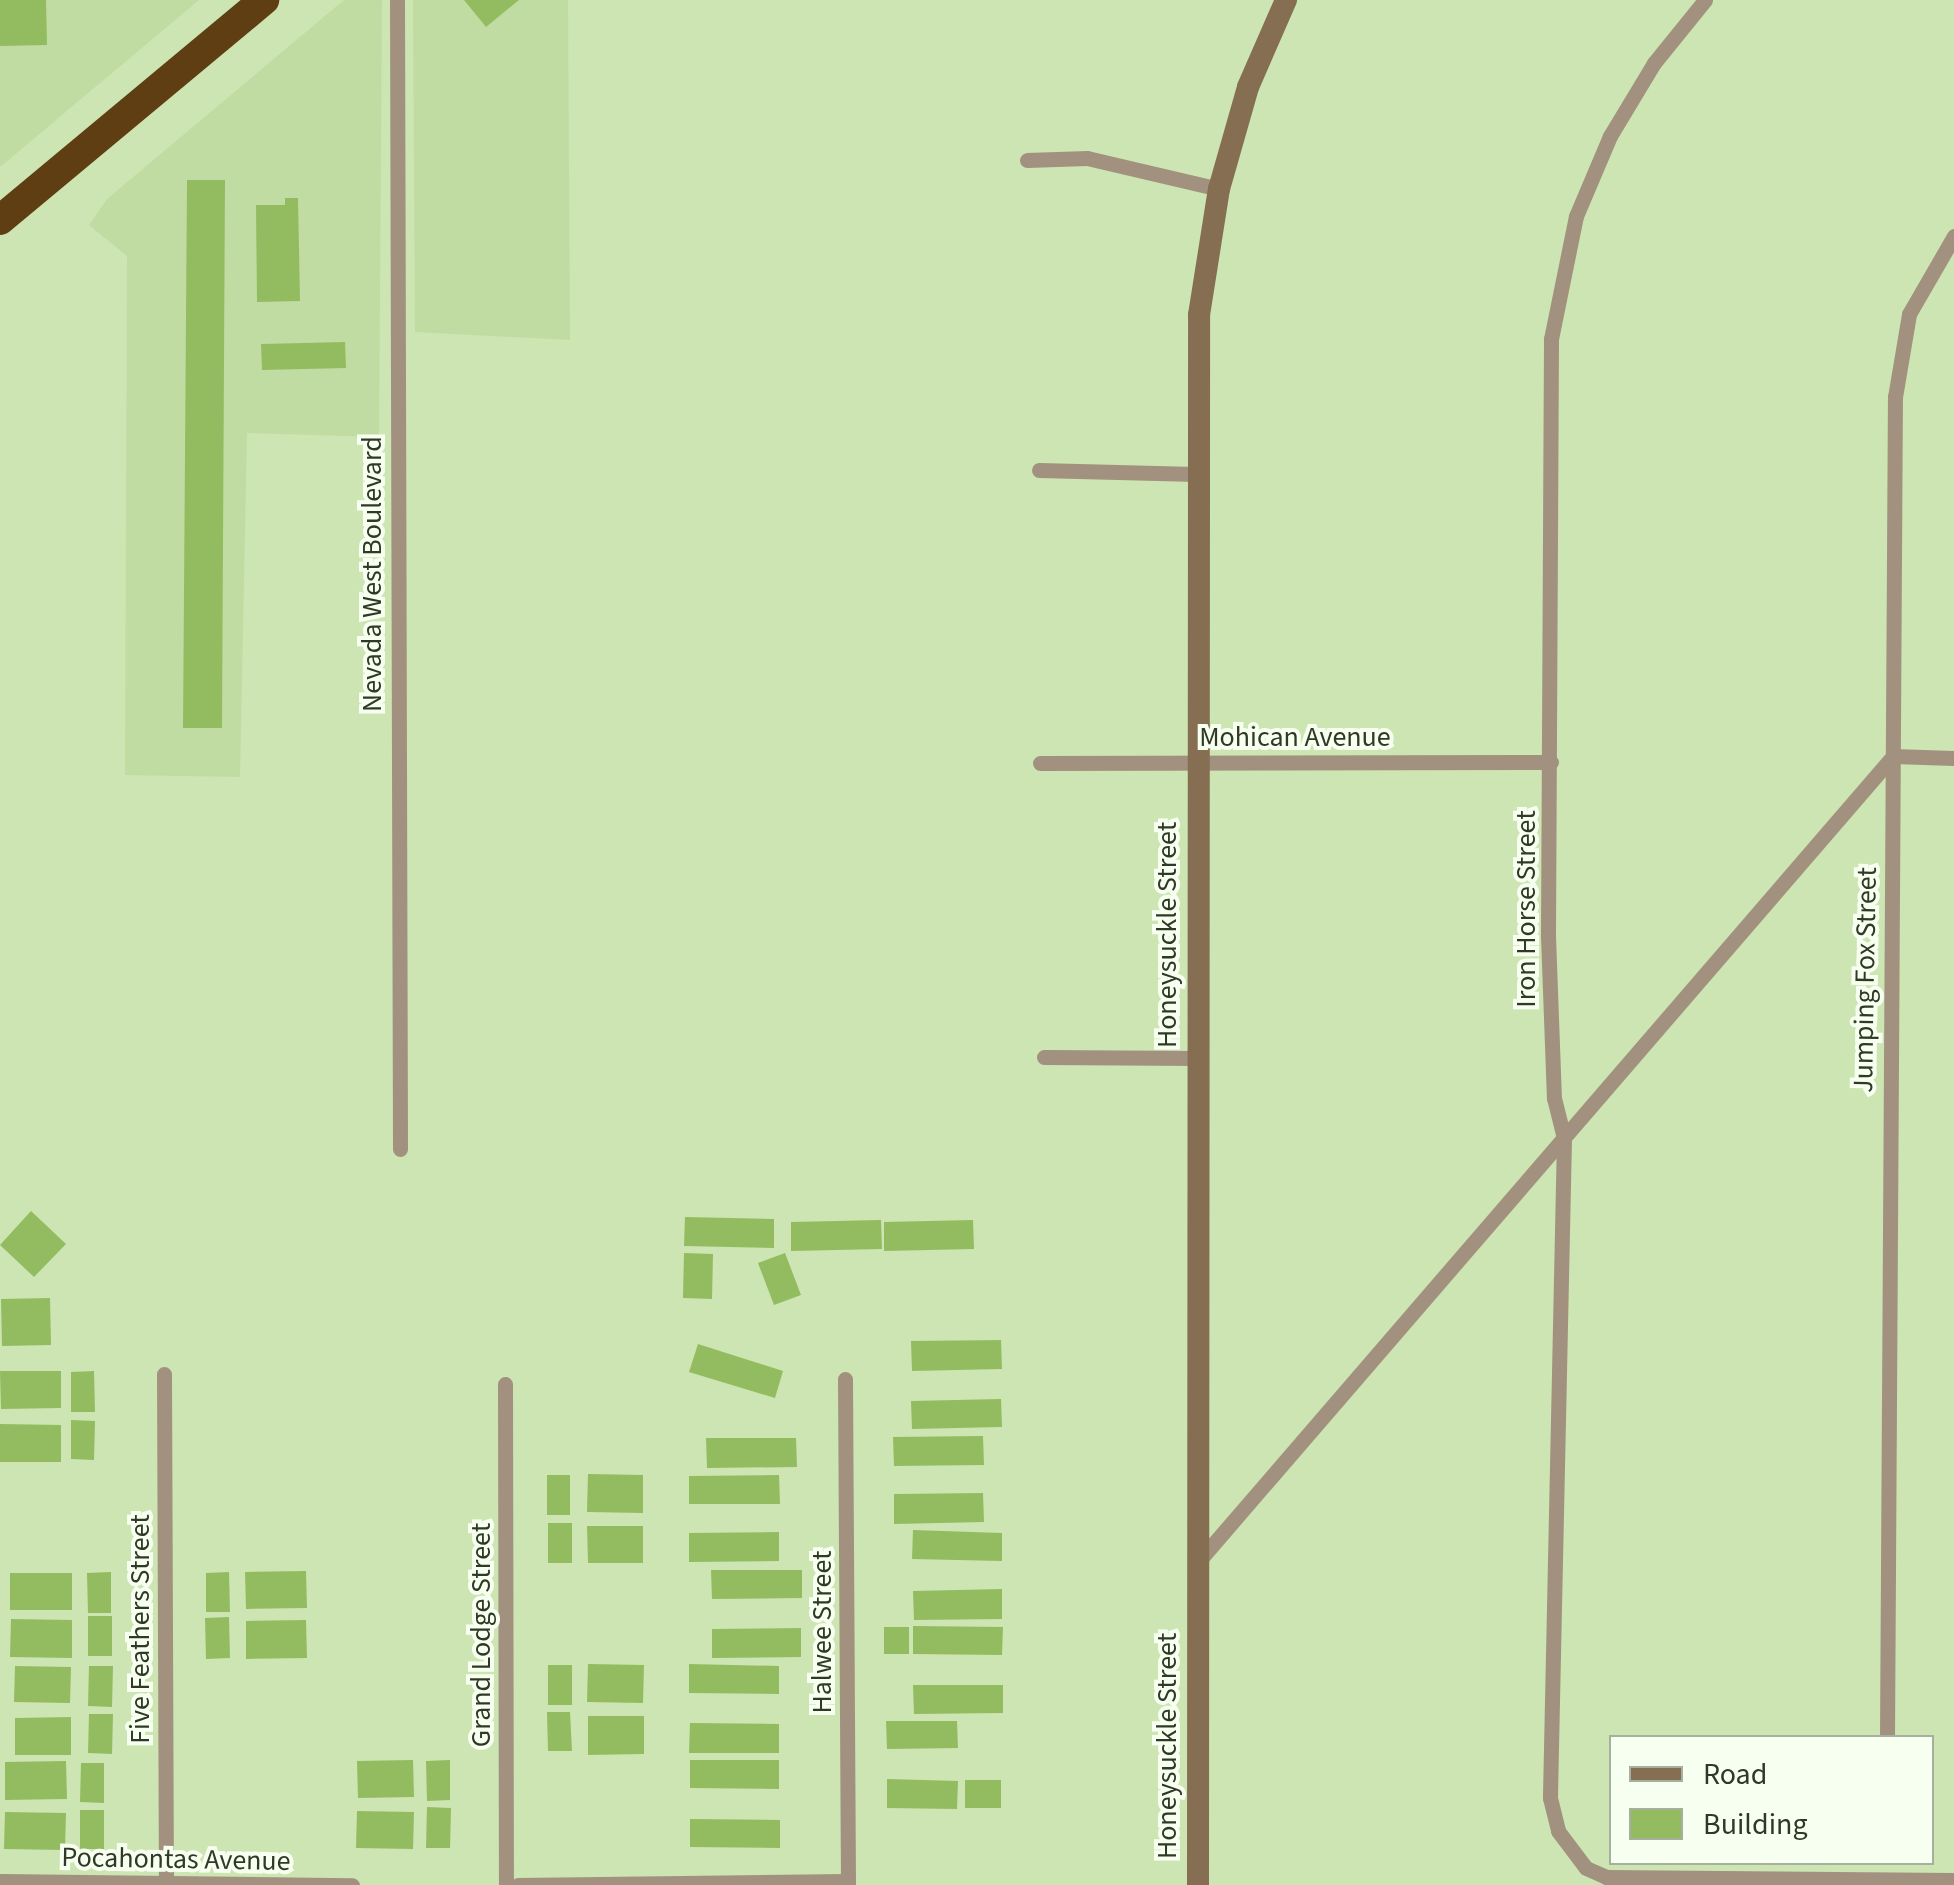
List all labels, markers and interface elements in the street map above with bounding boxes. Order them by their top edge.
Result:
street label: Nevada West Boulevard [355,436,389,712]
street label: Mohican Avenue [1199,720,1391,754]
street label: Iron Horse Street [1509,810,1543,1008]
street label: Honeysuckle Street [1150,822,1184,1048]
street label: Jumping Fox Street [1846,867,1884,1093]
street label: Five Feathers Street [123,1514,157,1744]
street label: Grand Lodge Street [464,1523,498,1747]
street label: Halwee Street [805,1550,839,1714]
street label: Honeysuckle Street [1150,1633,1184,1859]
legend [1609,1735,1934,1865]
text: Road [1703,1753,1767,1796]
text: Building [1703,1803,1808,1846]
street label: Pocahontas Avenue [61,1840,291,1878]

